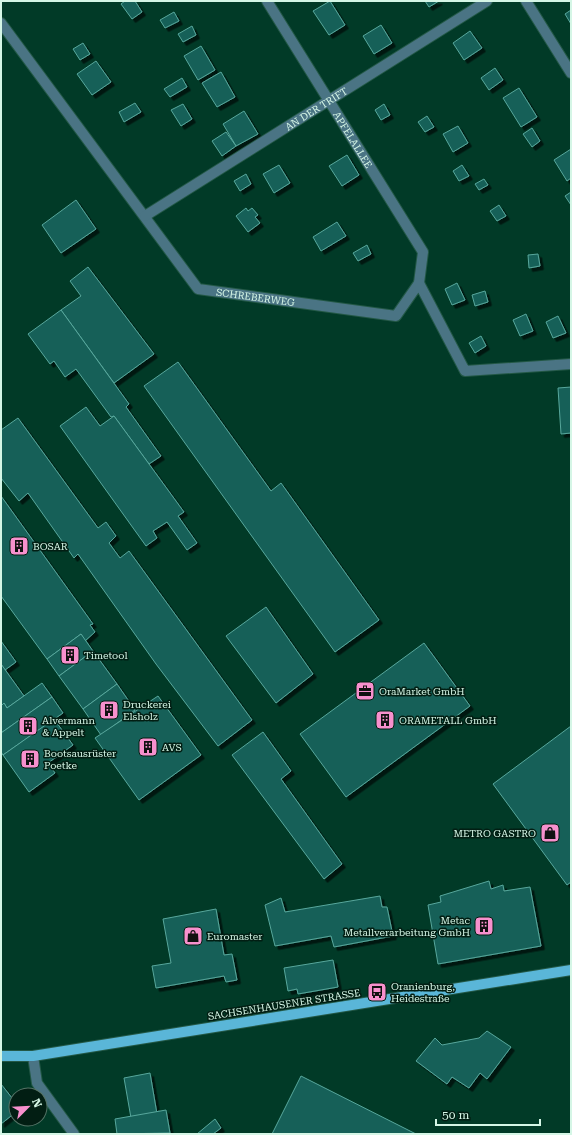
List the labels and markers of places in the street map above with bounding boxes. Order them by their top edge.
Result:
building icon: BOSAR [8,535,30,557]
place label: BOSAR [33,541,68,552]
building icon: Timetool [59,644,81,666]
place label: Timetool [84,650,128,661]
office icon: OraMarket GmbH [354,680,376,702]
place label: OraMarket GmbH [379,686,465,697]
building icon: Druckerei Elsholz [98,699,120,721]
place label: Druckerei Elsholz [123,699,171,722]
building icon: ORAMETALL GmbH [374,709,396,731]
building icon: Alvermann & Appelt [17,715,39,737]
place label: Alvermann & Appelt [42,715,95,738]
place label: ORAMETALL GmbH [399,715,497,726]
building icon: AVS [137,736,159,758]
place label: AVS [162,742,182,753]
building icon: Bootsausrüster Poetke [19,748,41,770]
place label: Bootsausrüster Poetke [44,748,116,771]
shop icon: METRO GASTRO [539,822,561,844]
place label: METRO GASTRO [453,828,536,839]
place label: Metac Metallverarbeitung GmbH [344,915,470,938]
building icon: Metac Metallverarbeitung GmbH [473,915,495,937]
shop icon: Euromaster [182,925,204,947]
place label: Euromaster [207,931,262,942]
bus stop icon: Oranienburg, Heidestraße [366,981,388,1003]
place label: Oranienburg, Heidestraße [391,981,455,1004]

